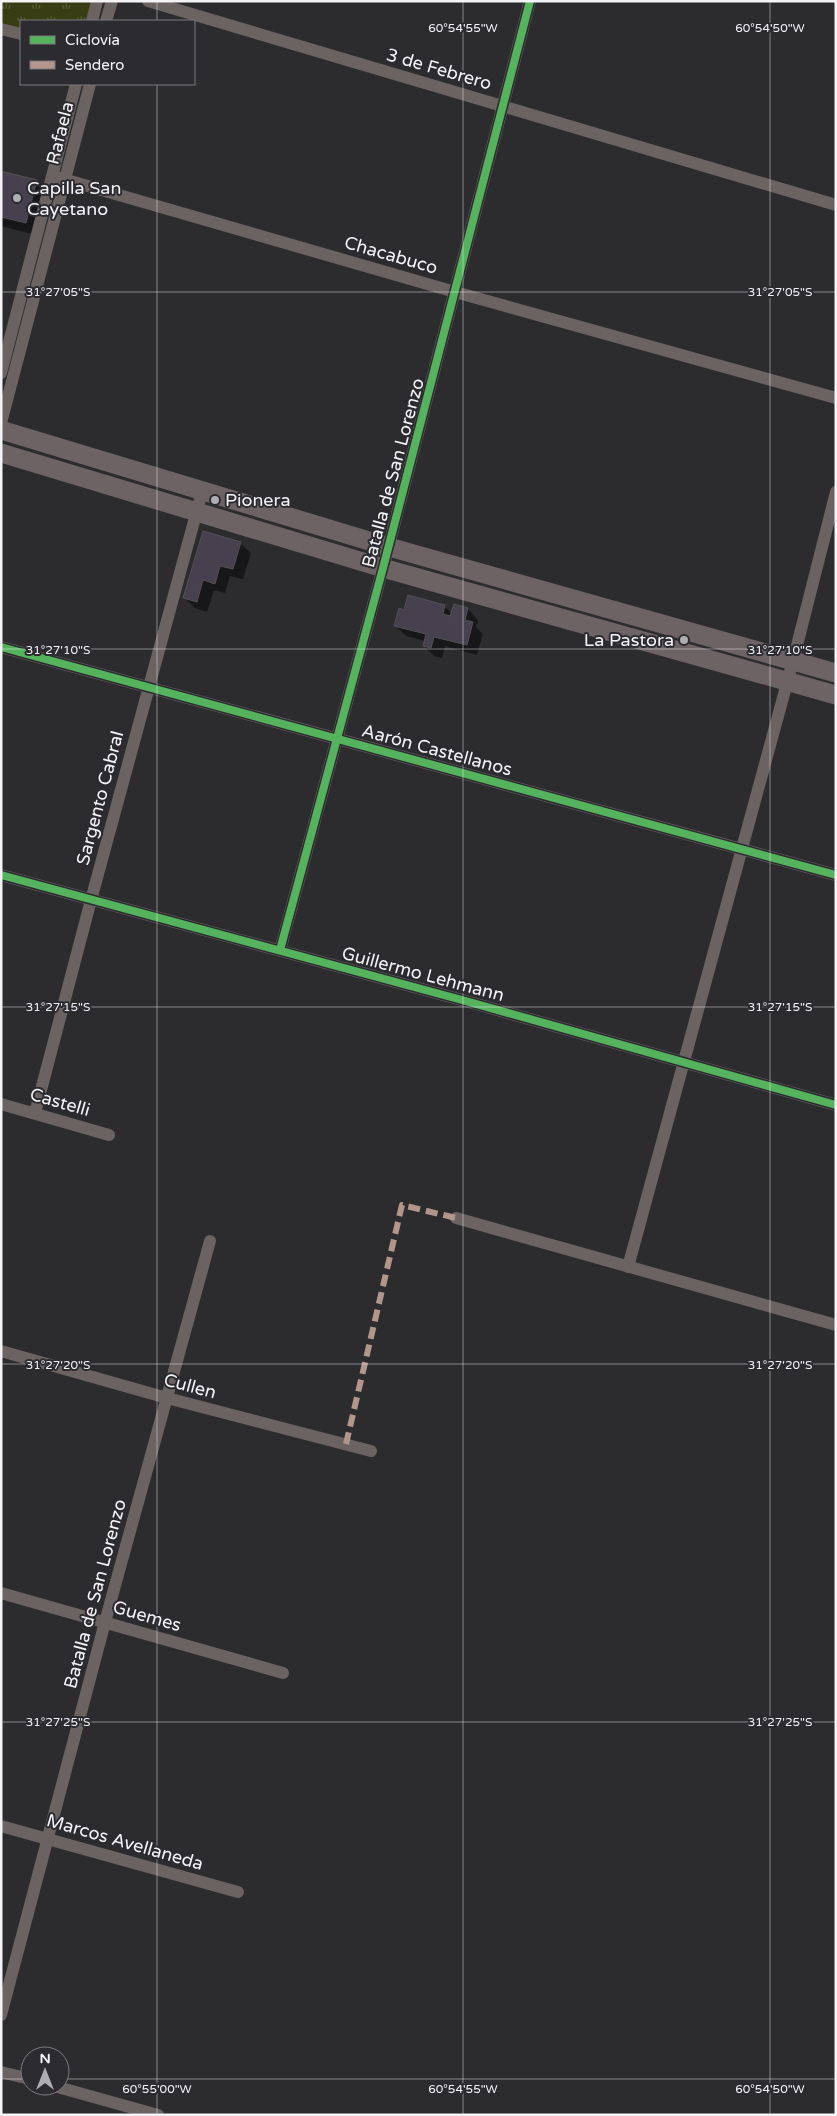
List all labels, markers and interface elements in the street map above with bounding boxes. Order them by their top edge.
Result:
legend [20,20,195,85]
text: 60°54'55"W [428,21,498,35]
text: 60°54'50"W [735,21,805,35]
text: Ciclovía [65,31,120,49]
street label: 3 de Febrero [384,43,494,95]
text: Sendero [65,56,124,74]
street label: Rafaela [42,99,78,167]
place label: Capilla San Cayetano [27,177,121,220]
marker: Capilla San Cayetano [11,192,23,204]
street label: Chacabuco [342,231,440,279]
text: 31°27'05"S [26,285,90,299]
text: 31°27'05"S [748,285,812,299]
street label: Batalla de San Lorenzo [357,376,429,570]
place label: Pionera [225,489,291,511]
marker: Pionera [209,494,221,506]
place label: La Pastora [584,629,674,651]
marker: La Pastora [678,634,690,646]
text: 31°27'10"S [26,643,90,657]
text: 31°27'10"S [748,643,812,657]
street label: Aarón Castellanos [360,719,514,781]
street label: Sargento Cabral [72,729,128,867]
street label: Guillermo Lehmann [339,942,507,1006]
text: 31°27'15"S [26,1000,90,1014]
text: 31°27'15"S [748,1000,812,1014]
street label: Castelli [27,1083,93,1121]
text: 31°27'20"S [26,1358,90,1372]
text: 31°27'20"S [748,1358,812,1372]
street label: Cullen [161,1368,219,1404]
street label: Batalla de San Lorenzo [59,1497,131,1691]
street label: Guemes [110,1596,184,1636]
text: 31°27'25"S [26,1715,90,1729]
text: 31°27'25"S [748,1715,812,1729]
street label: Marcos Avellaneda [44,1809,206,1875]
north arrow [20,2046,70,2096]
text: N [39,2050,51,2067]
text: 60°55'00"W [122,2082,192,2096]
text: 60°54'55"W [428,2082,498,2096]
text: 60°54'50"W [735,2082,805,2096]

